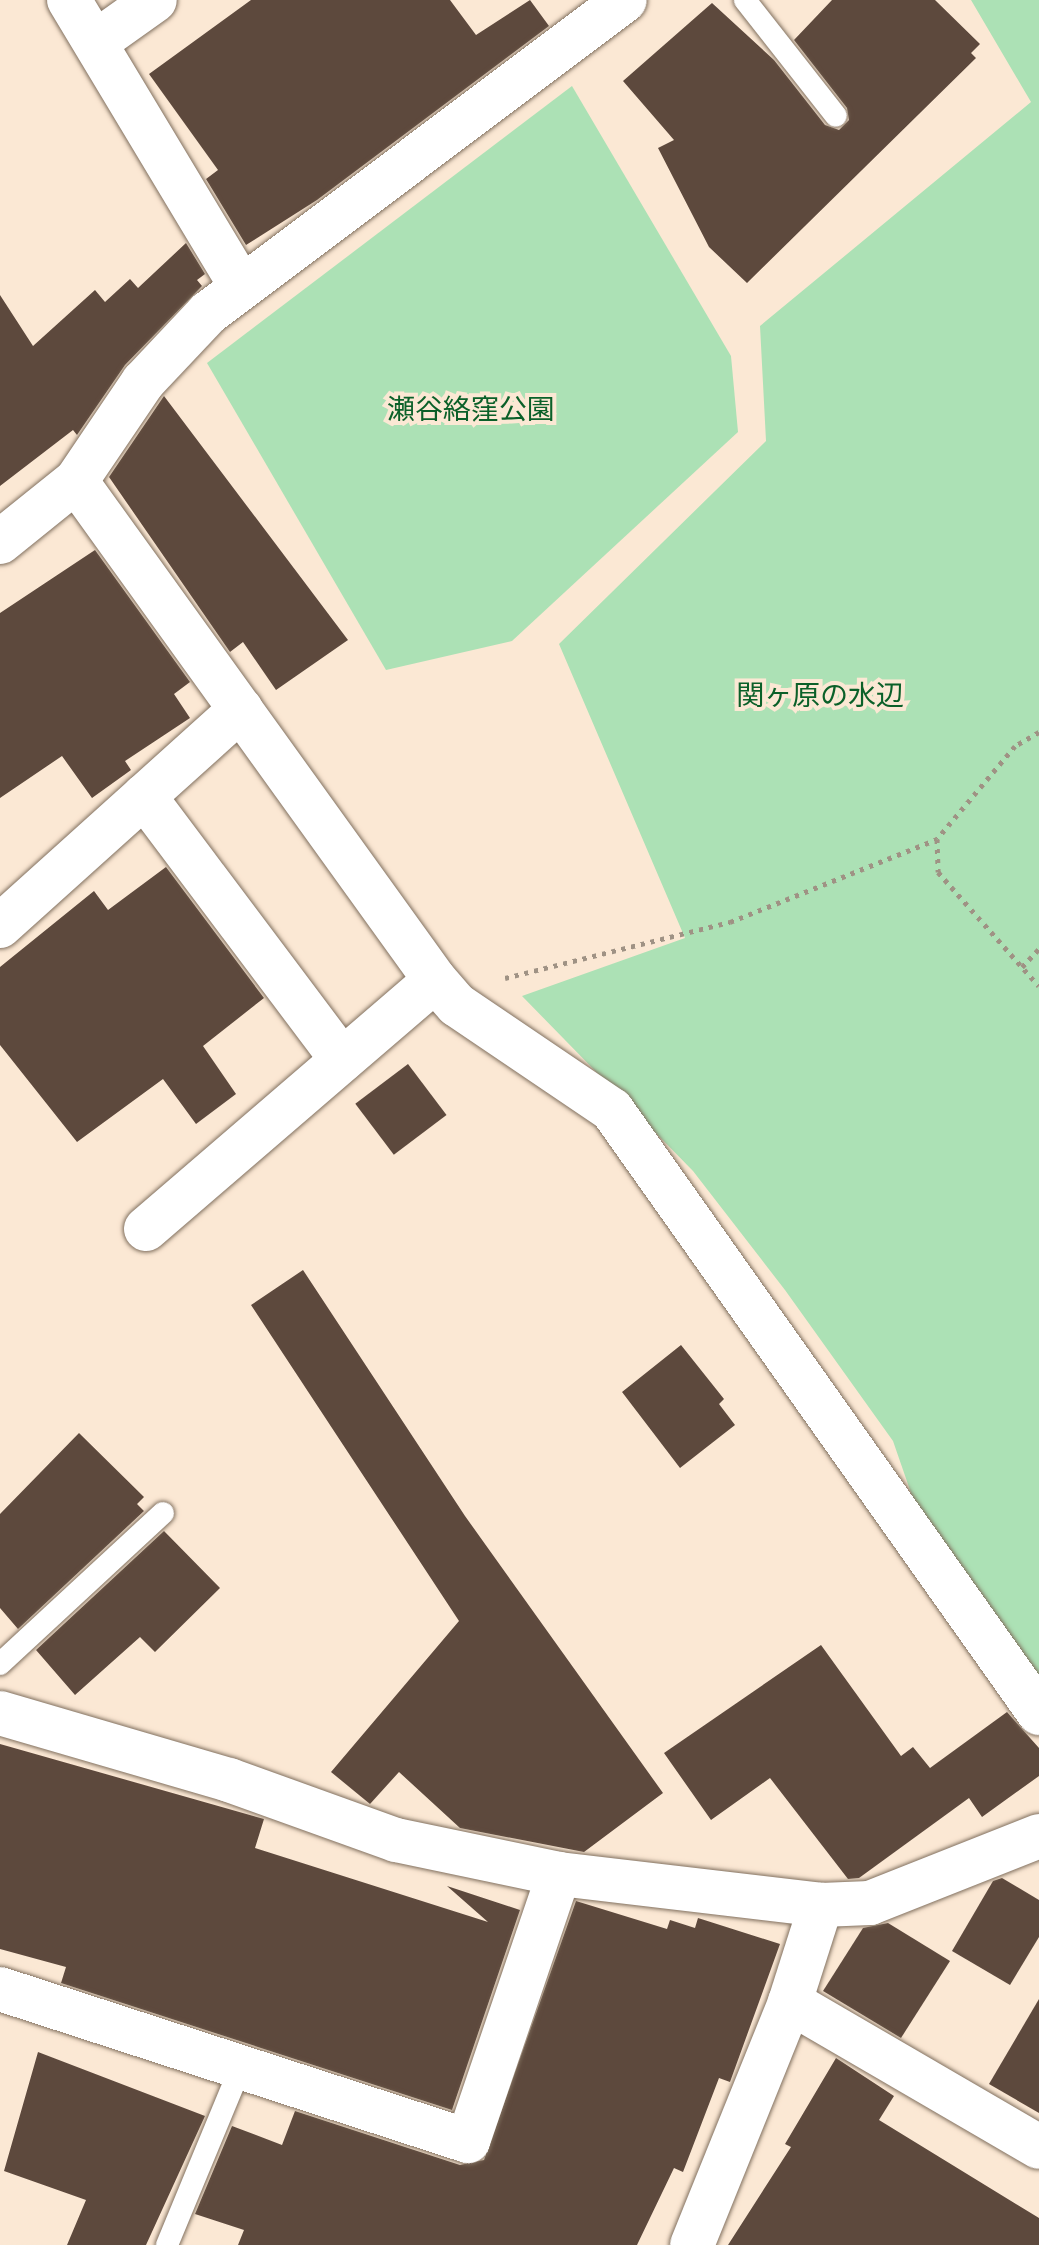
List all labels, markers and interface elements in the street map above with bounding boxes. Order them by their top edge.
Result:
park label: 瀬谷絡窪公園 [387,394,555,428]
park label: 関ヶ原の水辺 [736,680,904,714]

